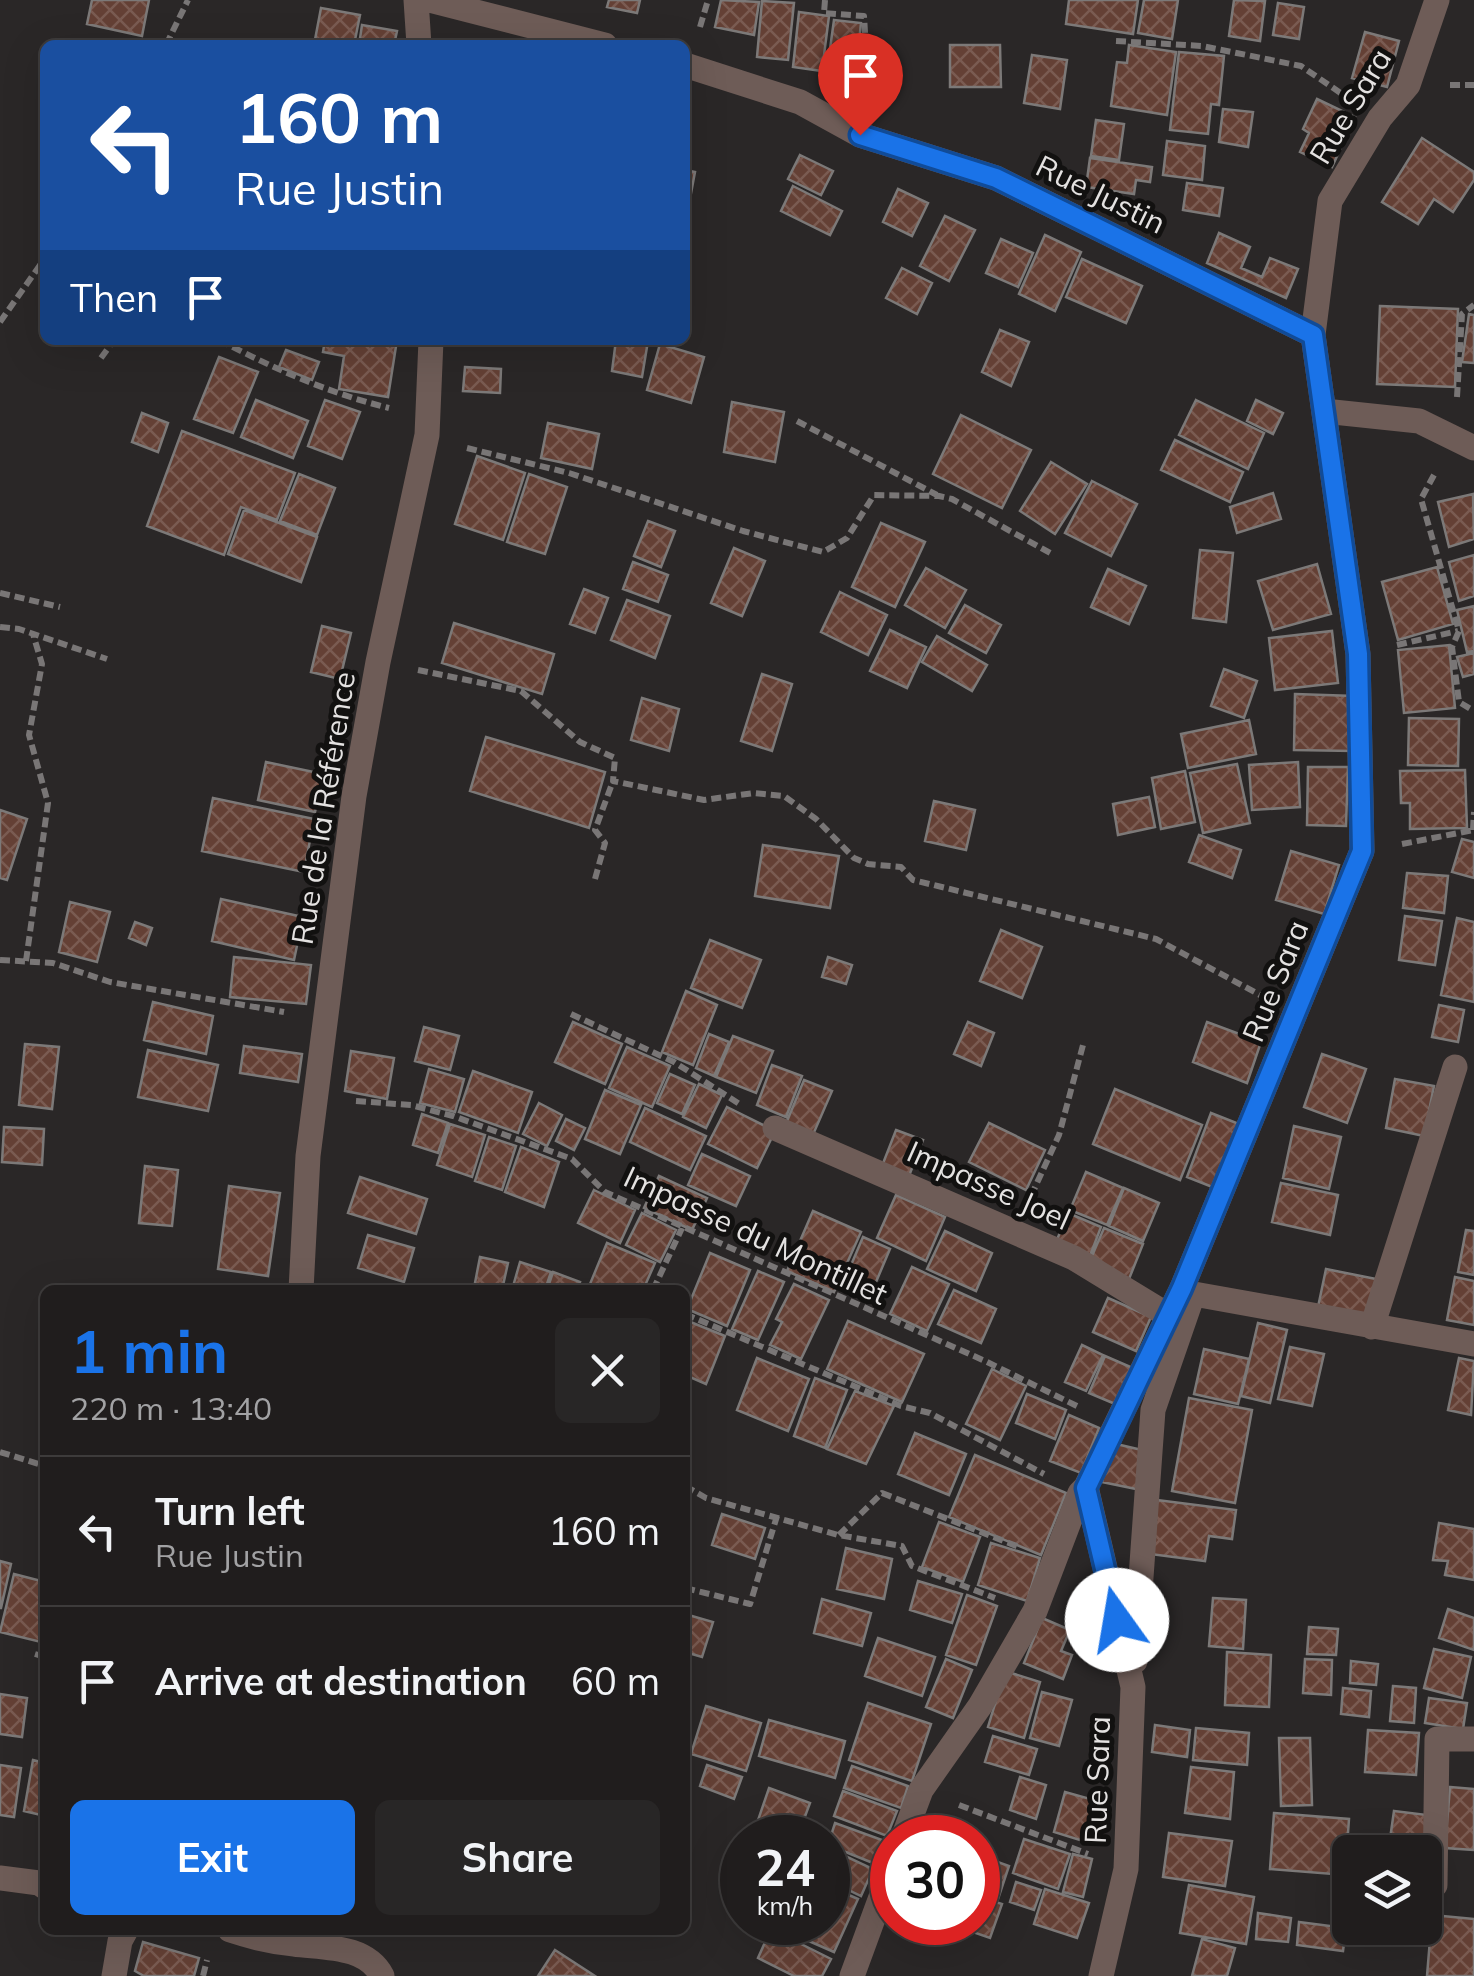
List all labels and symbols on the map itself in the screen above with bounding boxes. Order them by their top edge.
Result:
pin [818,33,903,136]
street label: Rue Sara [1301,42,1399,170]
street label: Rue Justin [1030,146,1172,242]
street label: Rue de la Référence [283,669,363,947]
street label: Rue Sara [1233,915,1317,1047]
street label: Impasse Joel [902,1132,1076,1238]
street label: Impasse du Montillet [618,1157,894,1313]
position arrow [1065,1568,1169,1672]
street label: Rue Sara [1076,1716,1118,1844]
speed limit sign: 30 [870,1815,1000,1945]

